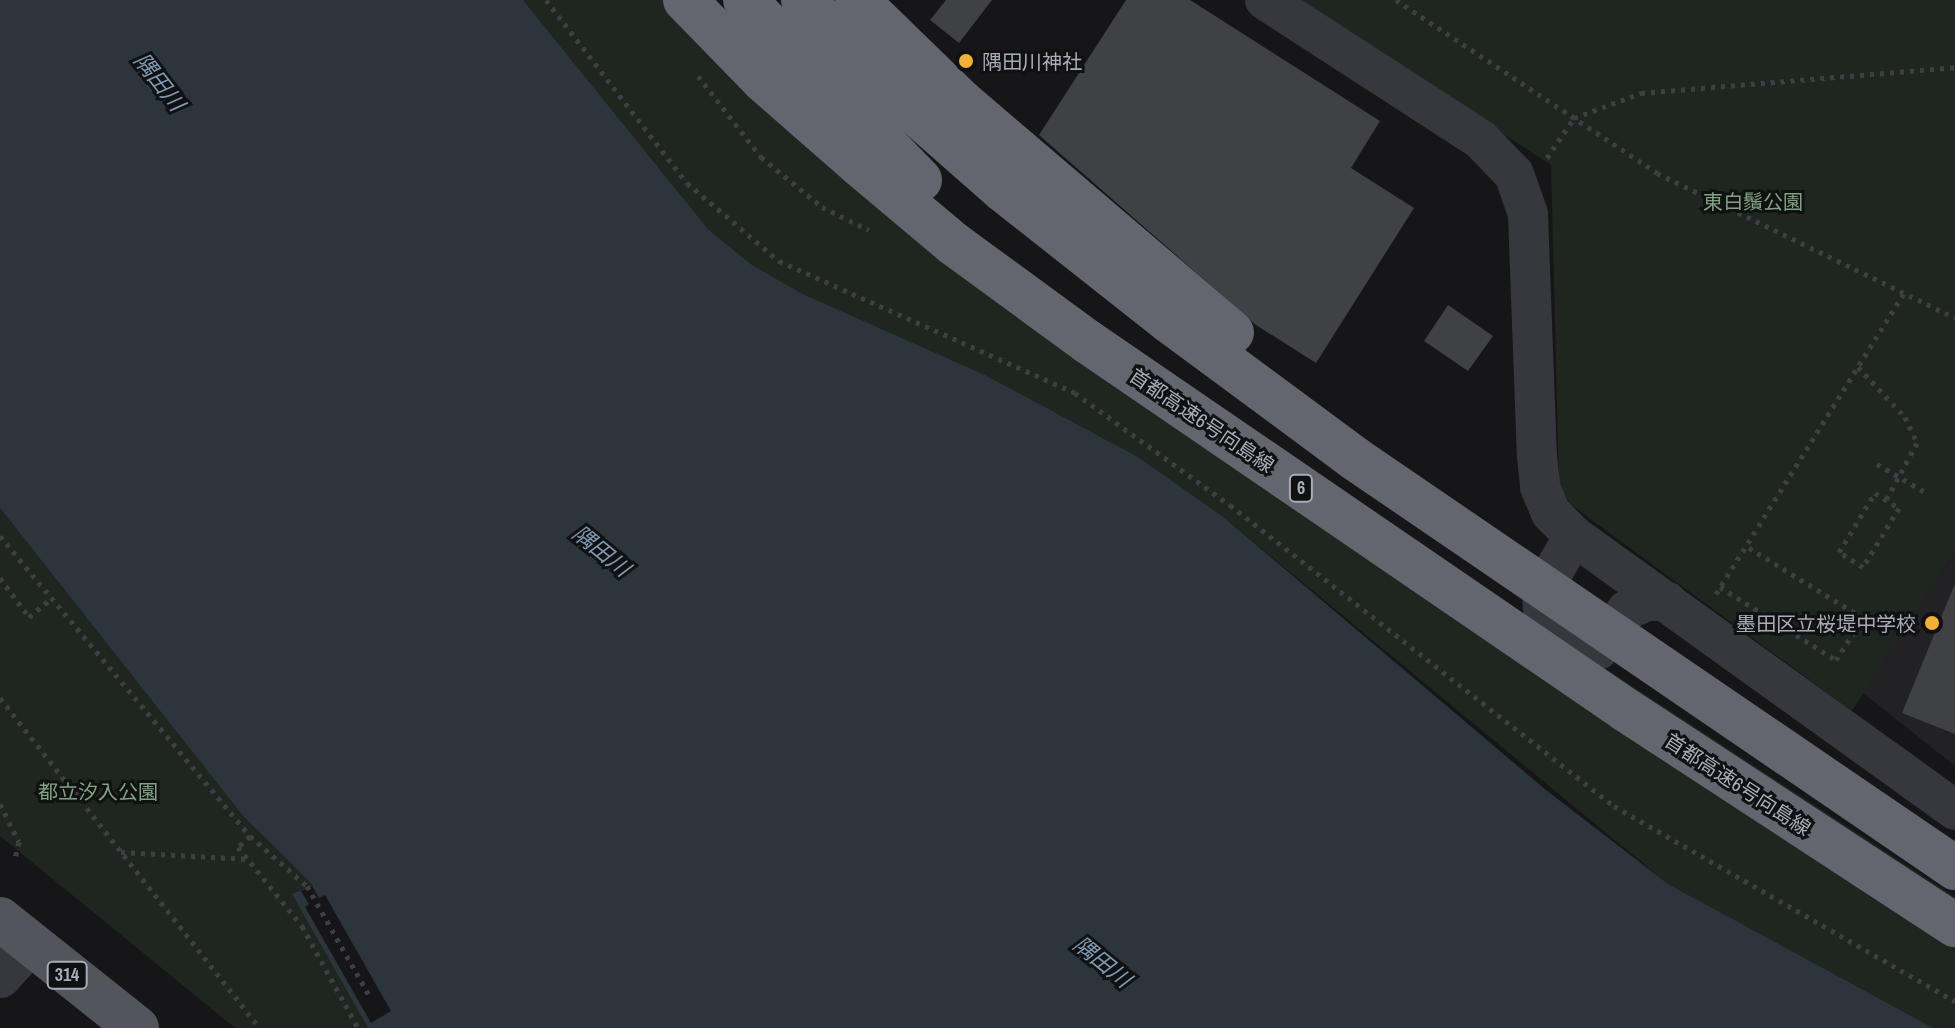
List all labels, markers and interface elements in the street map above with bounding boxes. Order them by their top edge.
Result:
water label: 隅田川 [128,48,190,116]
place label: 隅田川神社 [982,49,1082,73]
marker: 隅田川神社 [957,52,975,70]
park label: 東白鬚公園 [1703,189,1803,213]
street label: 首都高速6号向島線 [1125,363,1279,477]
road number: 6 [1287,474,1315,502]
water label: 隅田川 [567,520,635,582]
place label: 墨田区立桜堤中学校 [1736,611,1916,635]
marker: 墨田区立桜堤中学校 [1923,614,1941,632]
street label: 首都高速6号向島線 [1661,728,1815,840]
park label: 都立汐入公園 [38,779,158,803]
water label: 隅田川 [1068,931,1136,993]
road number: 314 [45,961,89,989]

